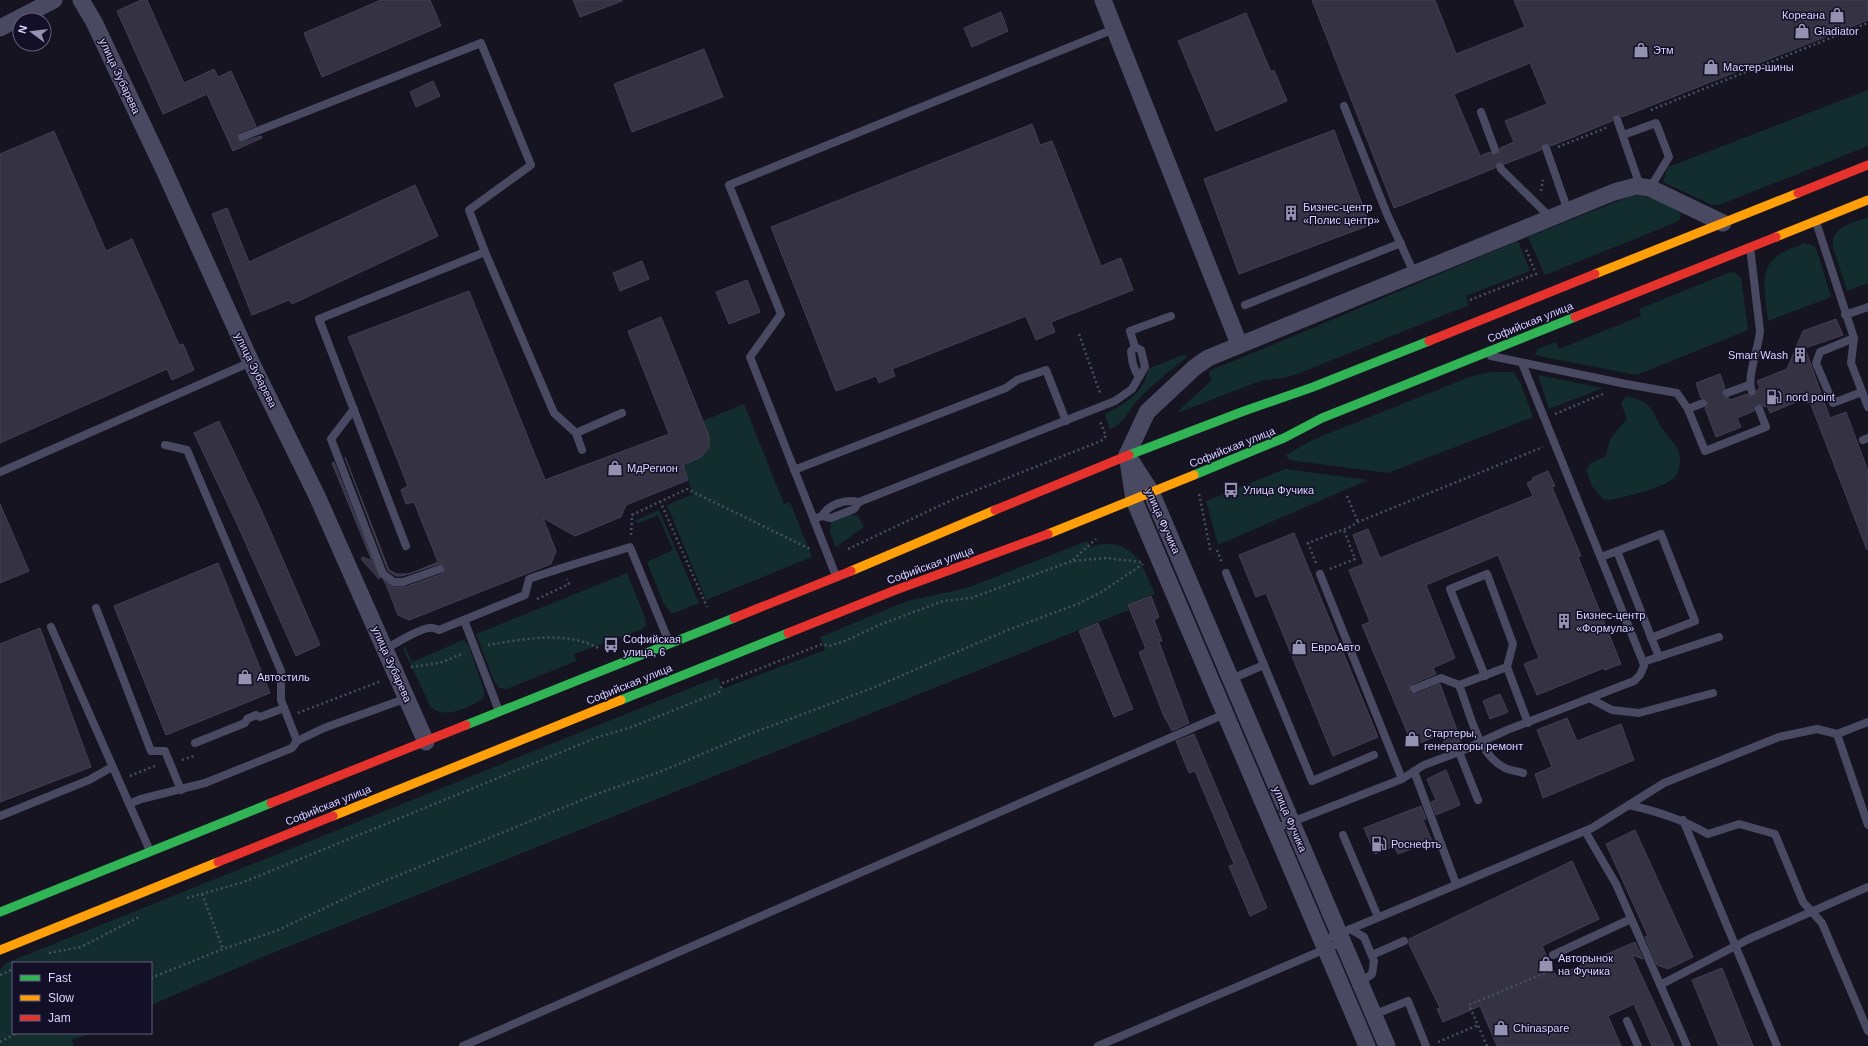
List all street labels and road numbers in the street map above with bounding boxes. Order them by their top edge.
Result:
street label: улица Зубарева [97,36,143,116]
street label: Софийская улица [1485,299,1575,345]
street label: улица Зубарева [233,331,280,410]
street label: Софийская улица [1187,424,1277,470]
street label: улица Фучика [1143,486,1183,556]
street label: Софийская улица [885,543,976,586]
street label: улица Зубарева [370,624,414,705]
street label: Софийская улица [584,661,674,707]
street label: Софийская улица [283,782,373,828]
street label: улица Фучика [1271,784,1310,854]

